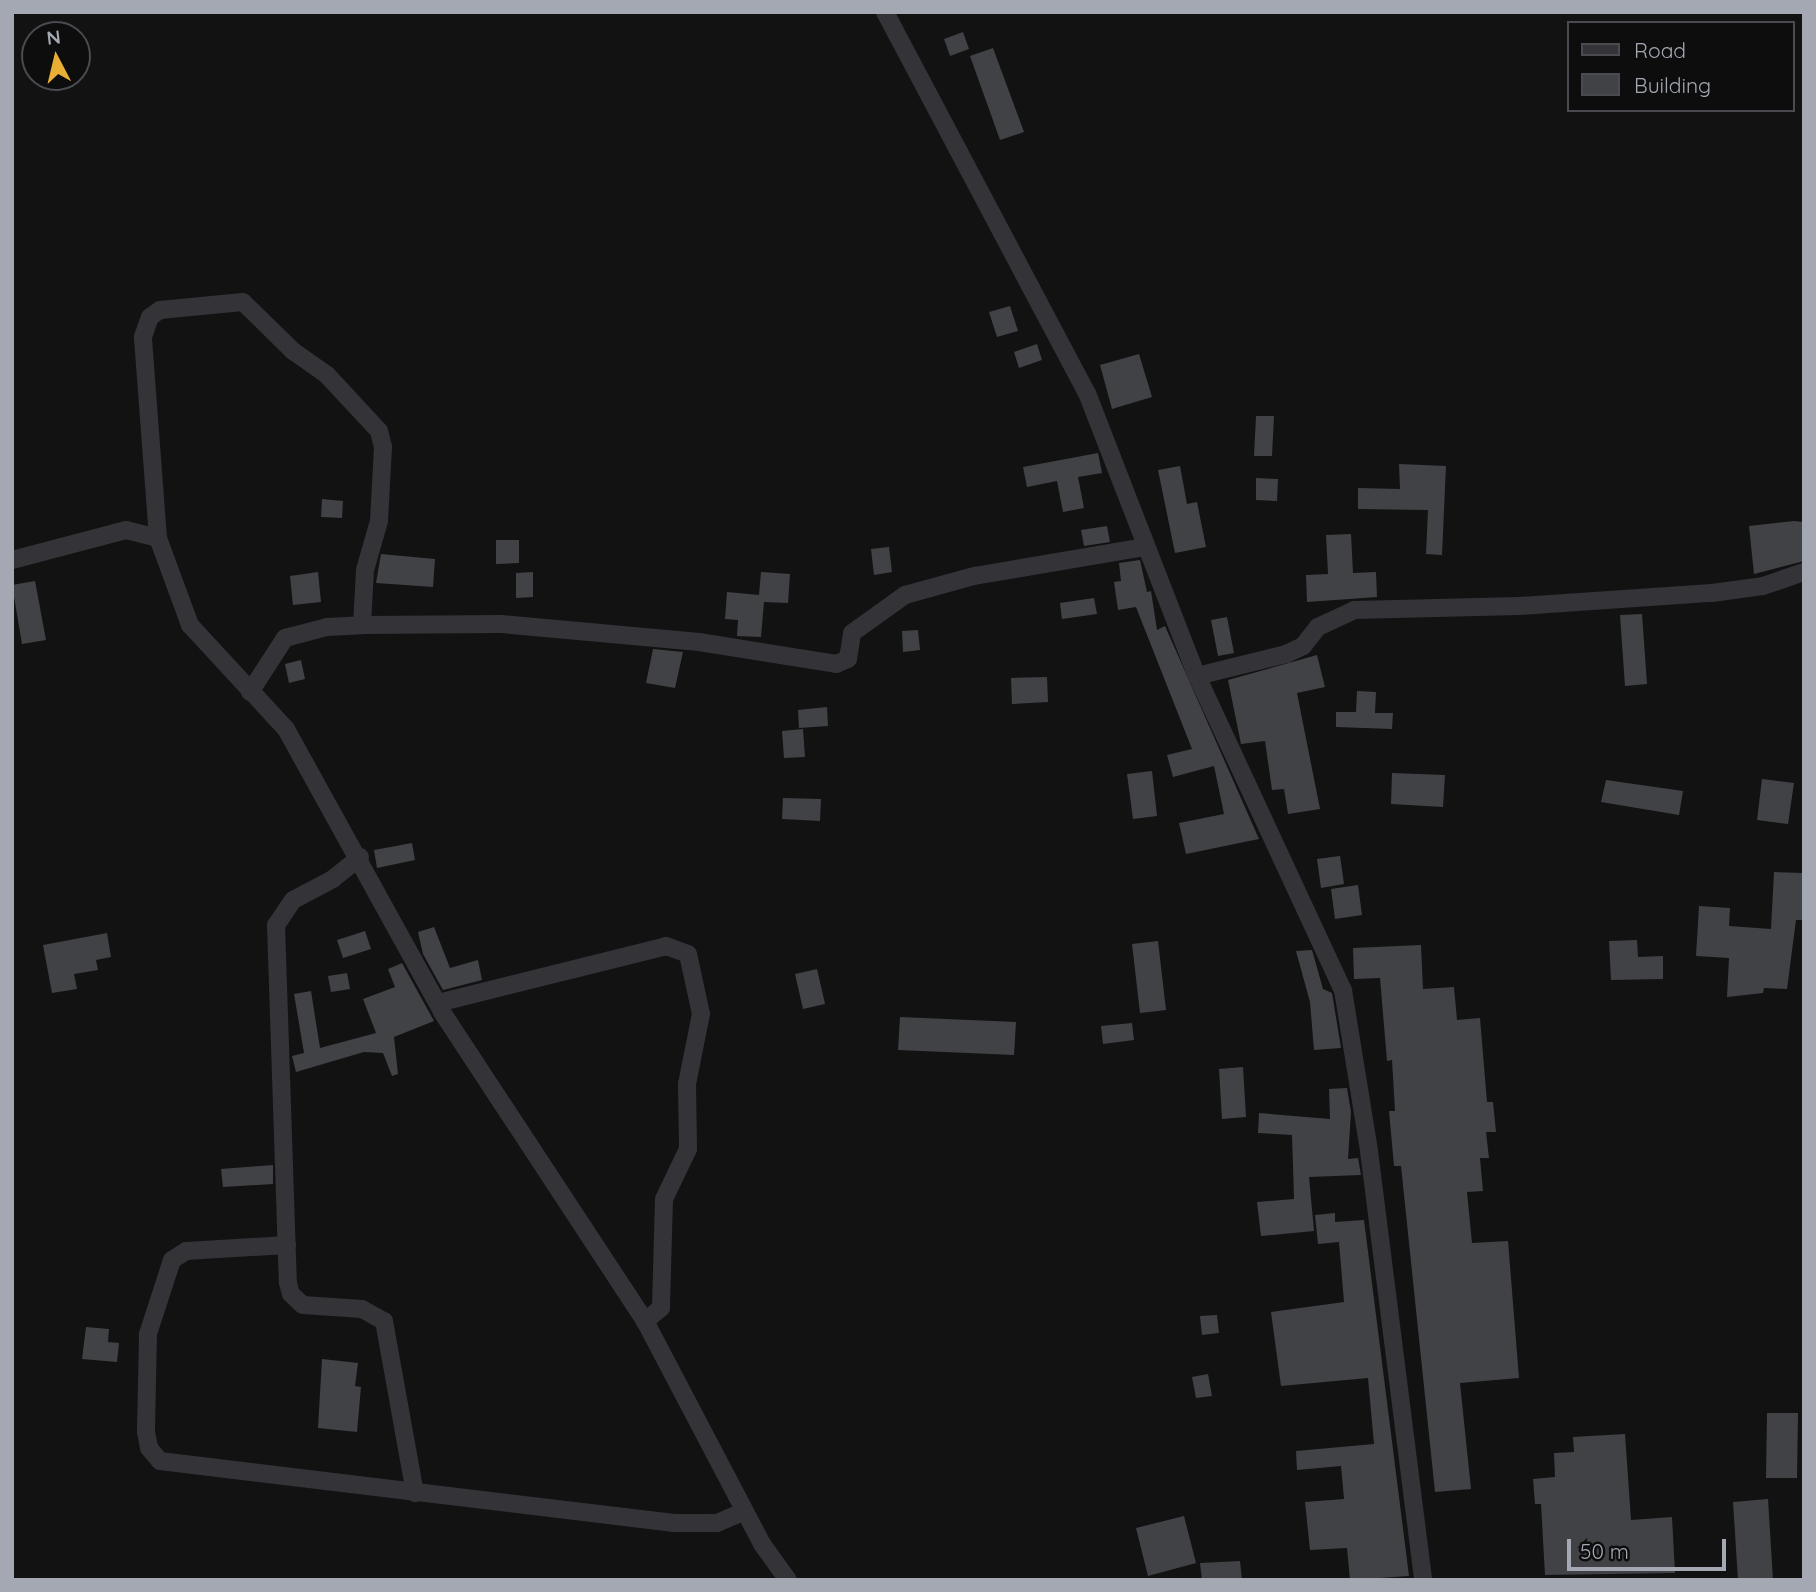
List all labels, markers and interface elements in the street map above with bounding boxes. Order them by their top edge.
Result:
north arrow [21,21,91,91]
legend [1568,21,1795,112]
text: N [45,24,62,50]
text: Road [1634,37,1686,63]
text: Building [1634,72,1711,98]
scale bar [1571,1526,1730,1570]
text: 50 m [1580,1538,1629,1564]

